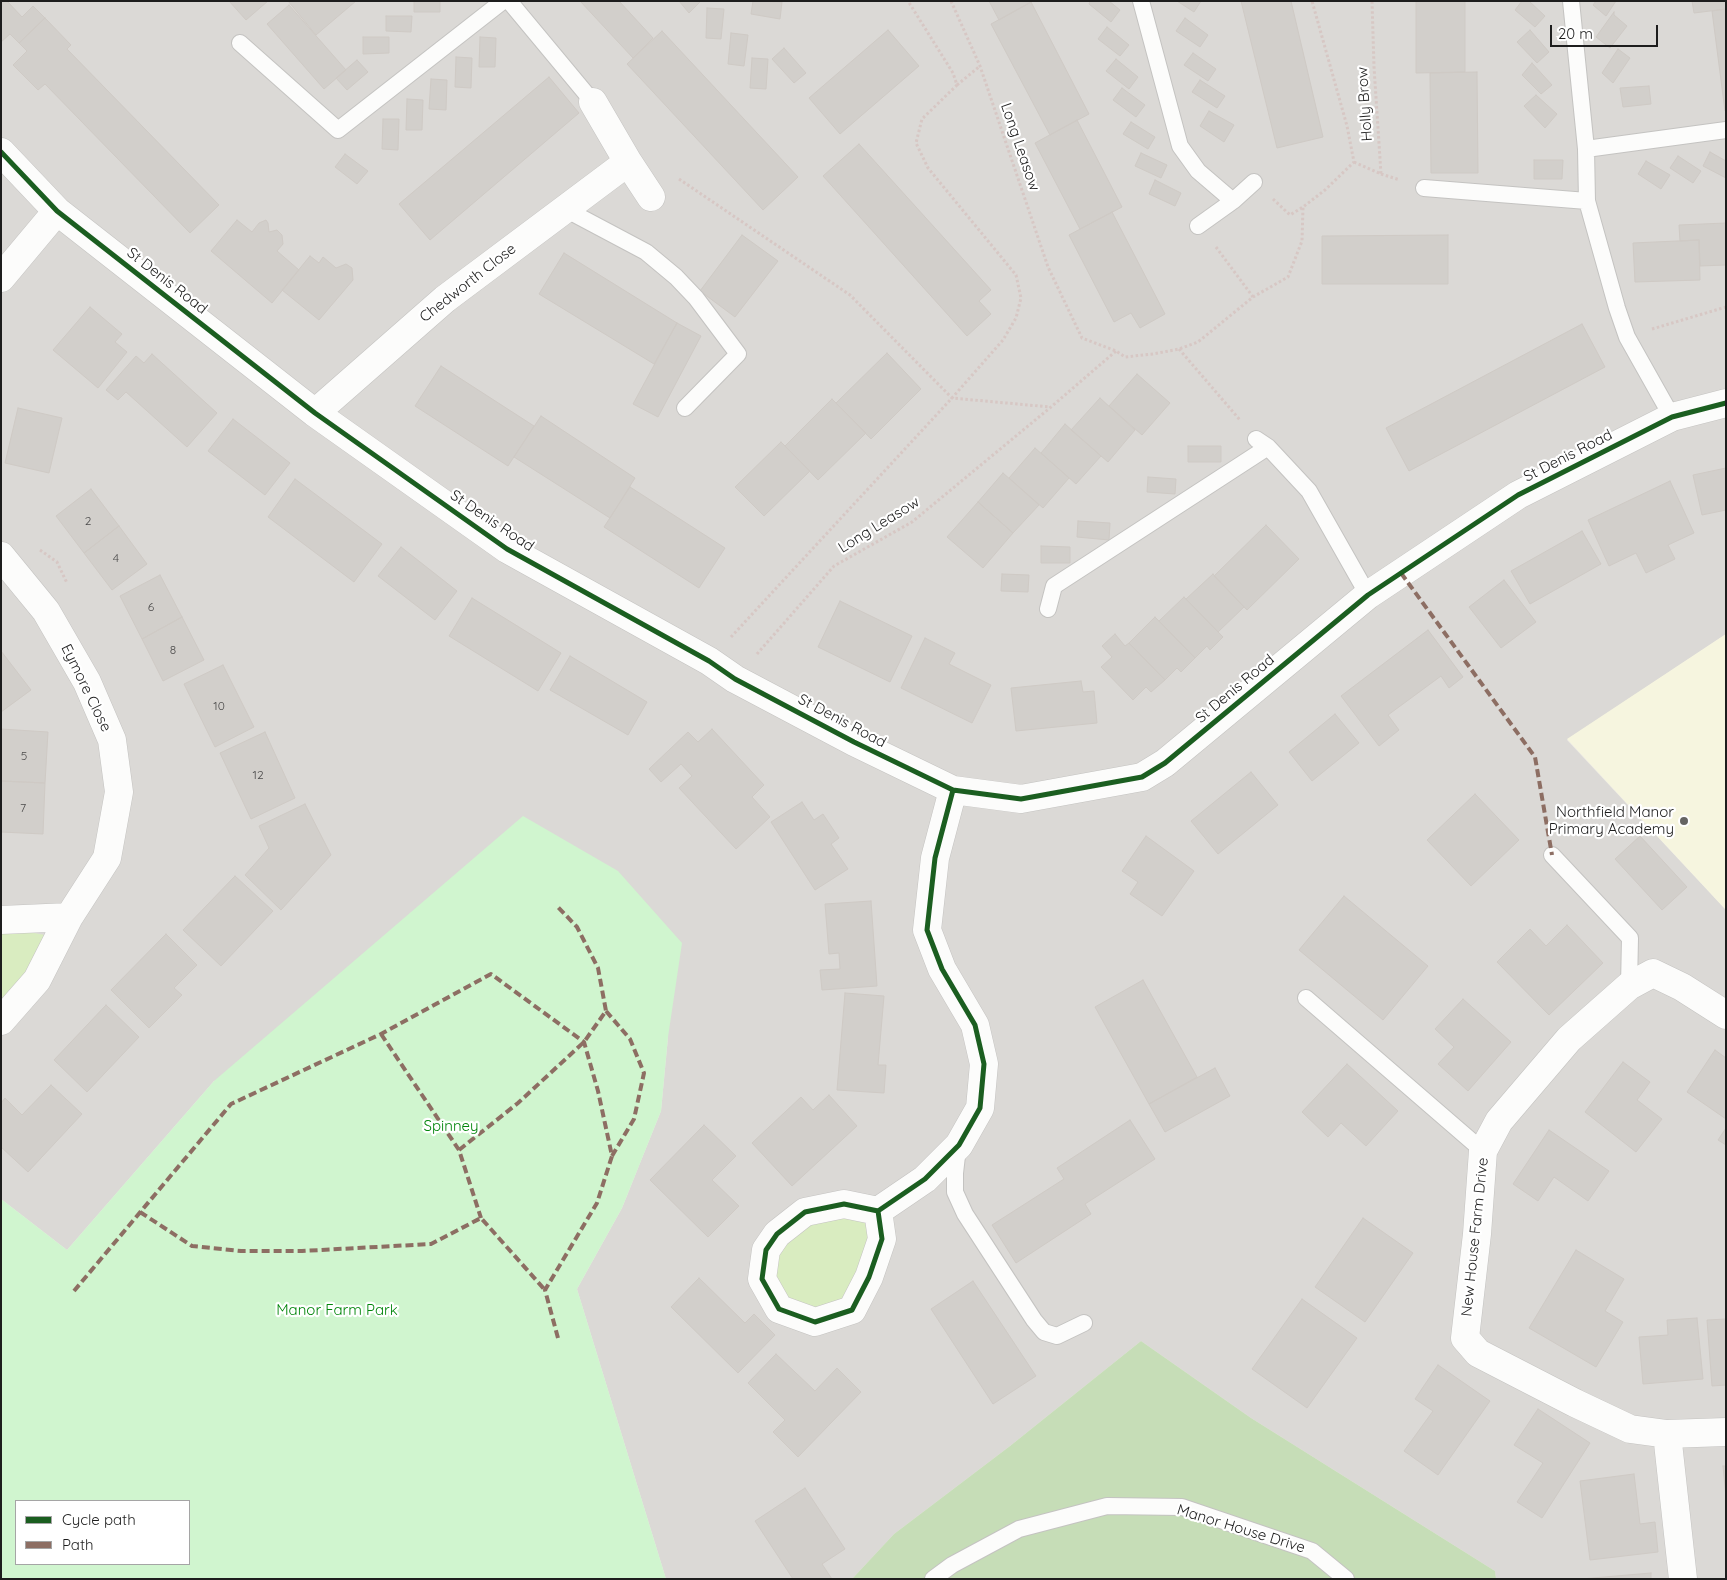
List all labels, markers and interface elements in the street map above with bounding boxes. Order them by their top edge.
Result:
scale bar [1552,15,1660,47]
text: 20 m [1558,24,1593,43]
street label: Holly Brow [1353,66,1377,142]
street label: Long Leasow [996,101,1044,193]
street label: Chedworth Close [416,240,520,326]
street label: St Denis Road [123,244,211,318]
street label: St Denis Road [1521,426,1615,486]
street label: St Denis Road [447,486,537,556]
street label: Long Leasow [835,493,923,557]
house number: 2 [85,514,91,528]
house number: 4 [113,551,119,565]
house number: 6 [148,600,154,614]
street label: Eymore Close [57,641,115,735]
house number: 8 [170,643,176,657]
street label: St Denis Road [1192,651,1278,727]
street label: St Denis Road [795,690,889,752]
house number: 10 [213,699,225,713]
house number: 5 [21,749,27,763]
house number: 12 [252,768,264,782]
house number: 7 [20,801,26,815]
place label: Northfield Manor Primary Academy [1549,803,1674,838]
marker: Northfield Manor Primary Academy [1678,815,1690,827]
park label: Spinney [424,1117,478,1135]
street label: New House Farm Drive [1458,1157,1492,1317]
park label: Manor Farm Park [276,1301,398,1319]
legend [15,1500,190,1565]
street label: Manor House Drive [1175,1501,1307,1557]
text: Cycle path [62,1510,136,1529]
text: Path [62,1535,94,1554]

